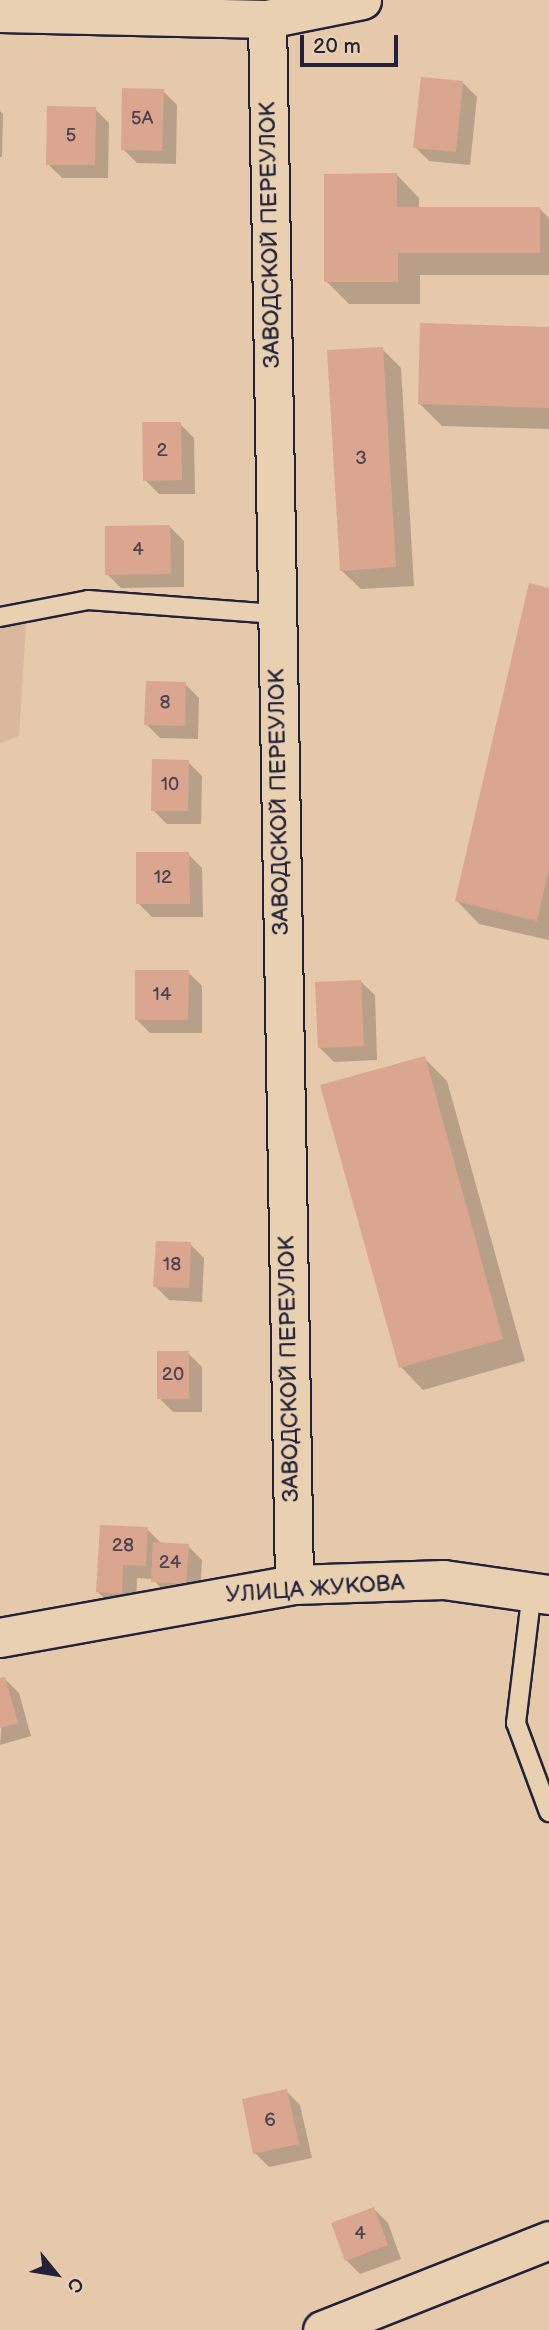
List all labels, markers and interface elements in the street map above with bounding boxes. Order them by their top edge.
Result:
scale bar [304,21,402,65]
text: 20 m [313,34,361,59]
street label: ЗАВОДСКОЙ ПЕРЕУЛОК [254,102,286,368]
house number: 5А [131,108,153,130]
house number: 5 [66,125,76,147]
house number: 2 [156,440,168,462]
house number: 3 [355,448,367,470]
house number: 4 [132,539,144,561]
street label: ЗАВОДСКОЙ ПЕРЕУЛОК [263,669,295,935]
house number: 8 [159,692,171,714]
house number: 10 [161,774,179,796]
house number: 12 [154,867,172,889]
house number: 14 [153,984,171,1006]
street label: ЗАВОДСКОЙ ПЕРЕУЛОК [273,1236,305,1502]
house number: 18 [163,1254,181,1276]
house number: 20 [162,1364,184,1386]
house number: 28 [112,1535,134,1557]
house number: 24 [159,1552,181,1574]
street label: УЛИЦА ЖУКОВА [225,1569,405,1609]
house number: 6 [264,2110,276,2132]
house number: 4 [354,2223,366,2245]
north arrow [21,2239,91,2309]
text: С [61,2273,88,2296]

